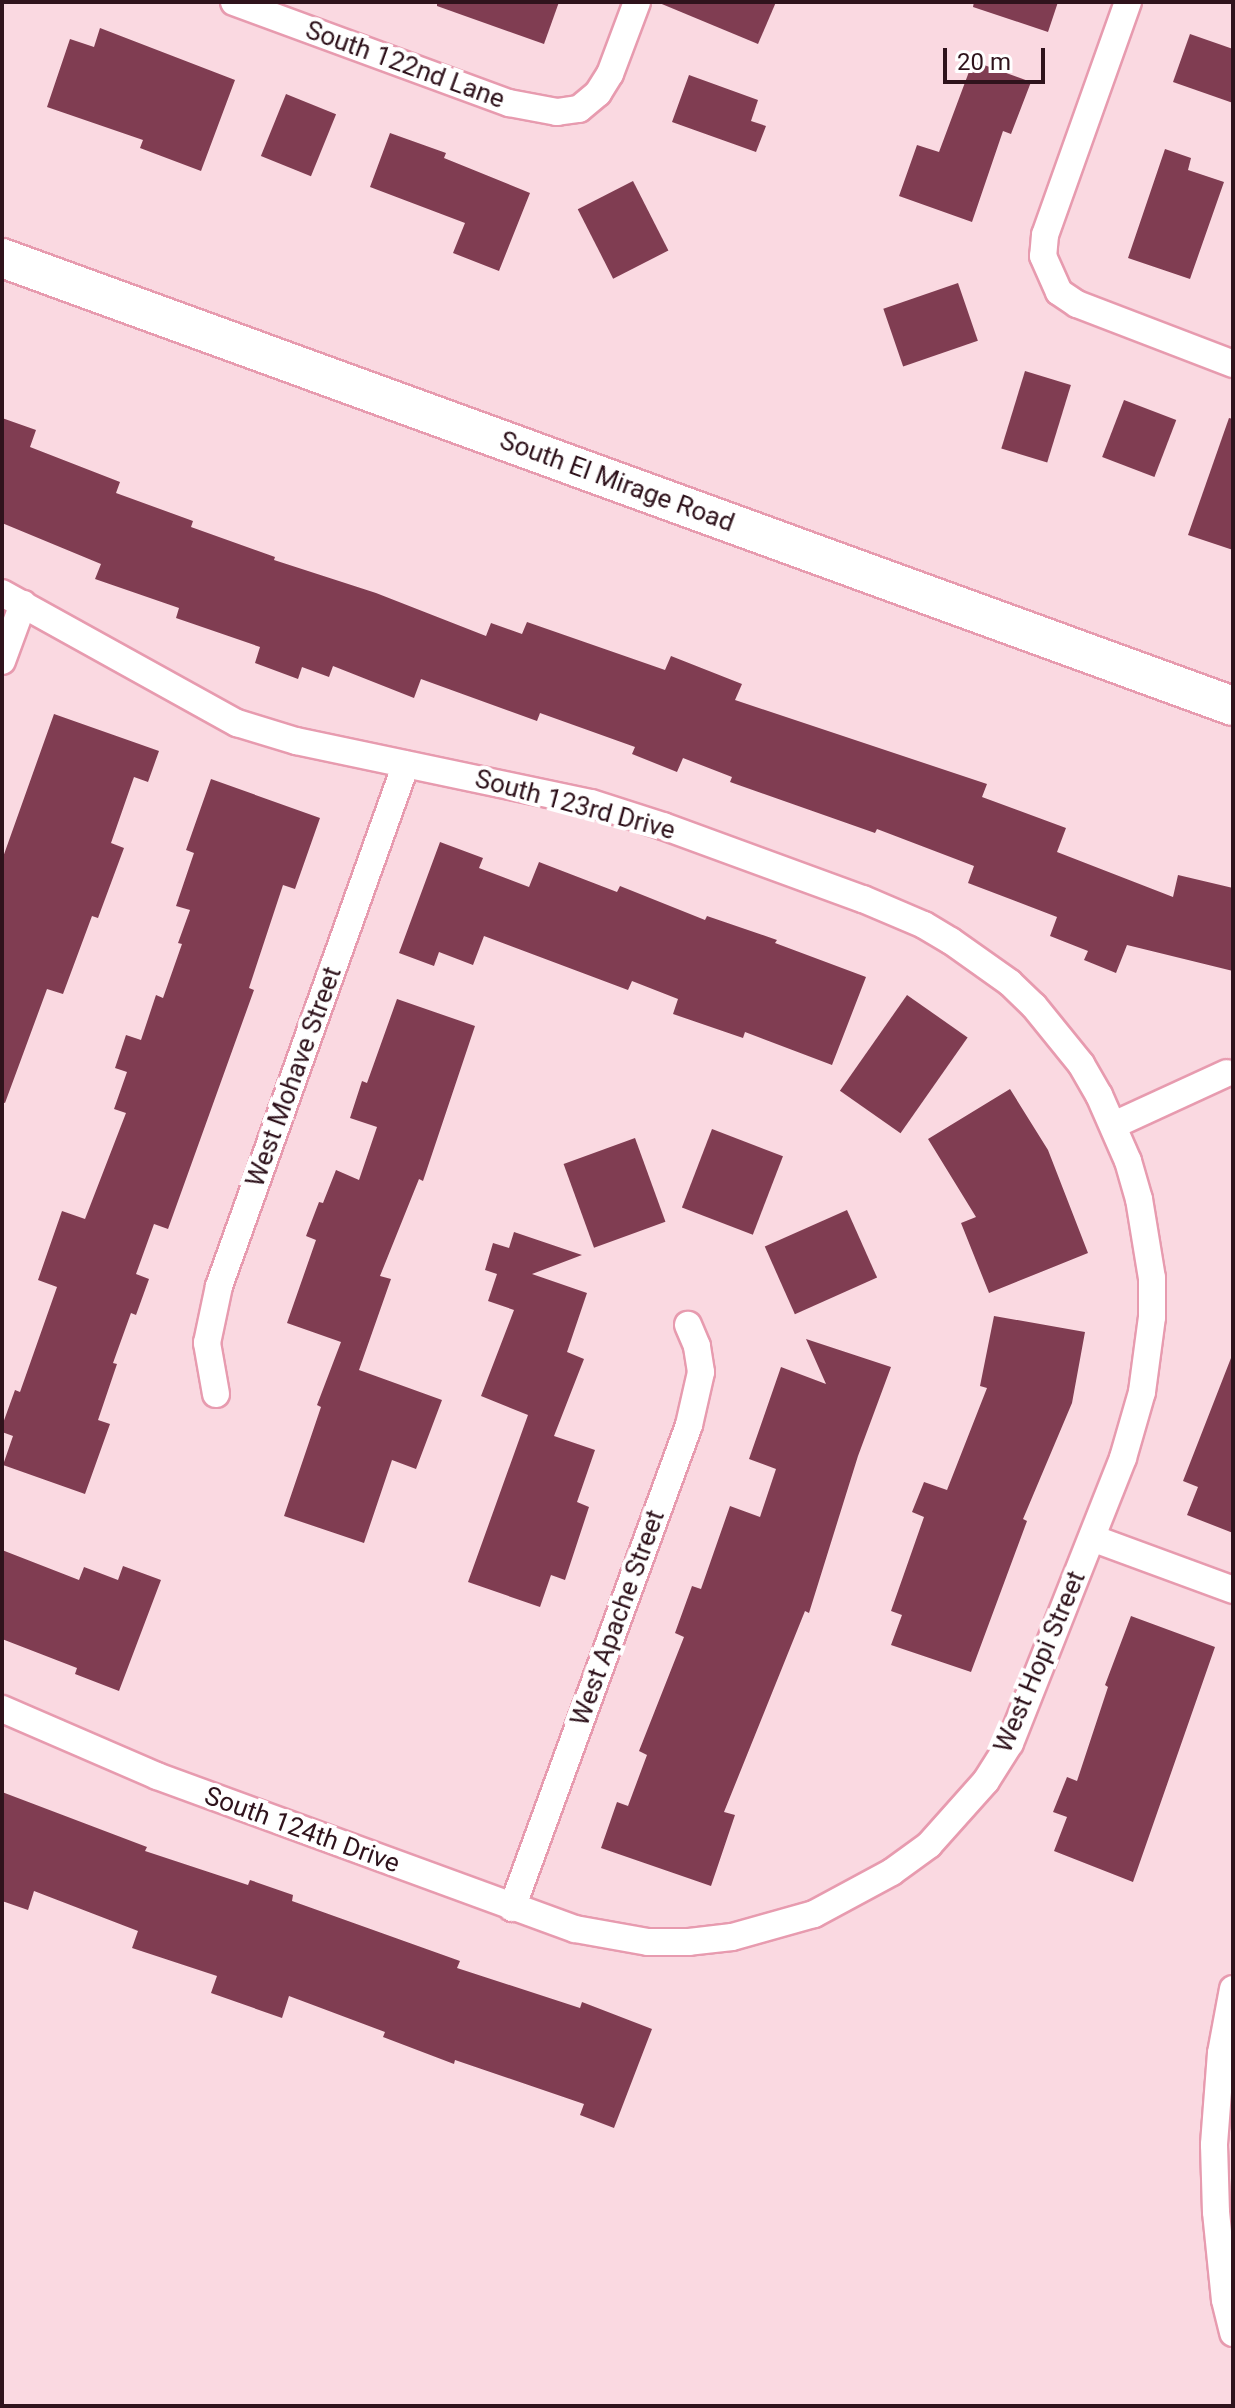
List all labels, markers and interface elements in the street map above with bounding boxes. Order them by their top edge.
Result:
street label: South 122nd Lane [301,15,509,115]
scale bar [947,32,1049,82]
text: 20 m [957,48,1011,76]
street label: South El Mirage Road [495,425,739,539]
street label: South 123rd Drive [472,763,678,847]
street label: West Mohave Street [240,963,348,1191]
street label: West Apache Street [564,1506,672,1730]
street label: West Hopi Street [988,1567,1092,1757]
street label: South 124th Drive [200,1780,404,1880]

